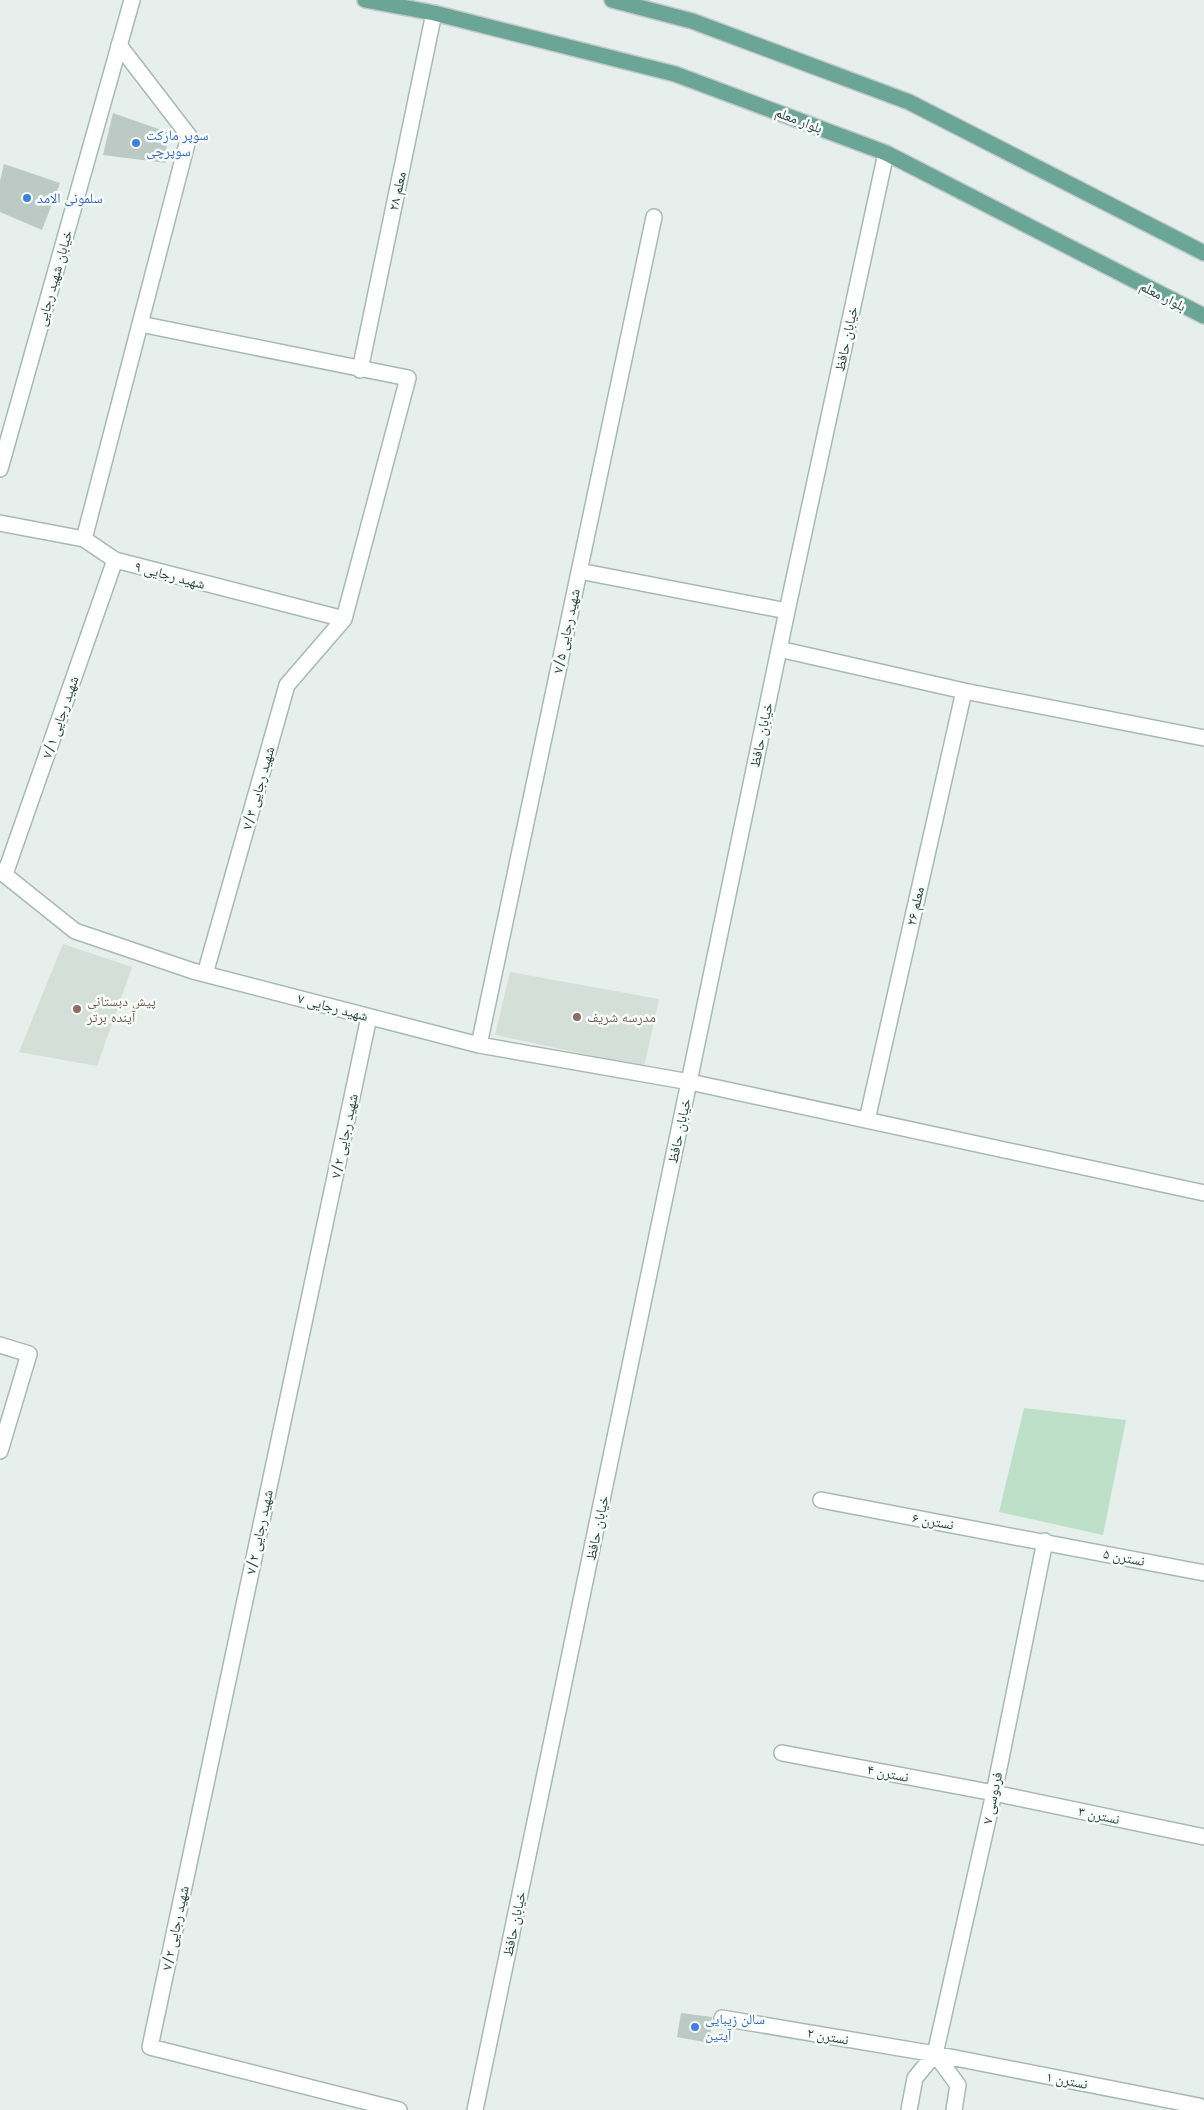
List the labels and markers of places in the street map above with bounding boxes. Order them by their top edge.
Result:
place label: سوپر مارکت سوپرچی [146,127,209,160]
marker: سوپر مارکت سوپرچی [130,137,142,149]
place label: سلمونی الامد [37,190,103,207]
marker: سلمونی الامد [21,192,33,204]
place label: پیش دبستانی آینده برتر [86,993,156,1026]
marker: پیش دبستانی آینده برتر [71,1003,83,1015]
place label: مدرسه شریف [587,1009,656,1026]
marker: مدرسه شریف [571,1011,583,1023]
place label: سالن زیبایی آیتین [705,2011,765,2044]
marker: سالن زیبایی آیتین [689,2021,701,2033]

